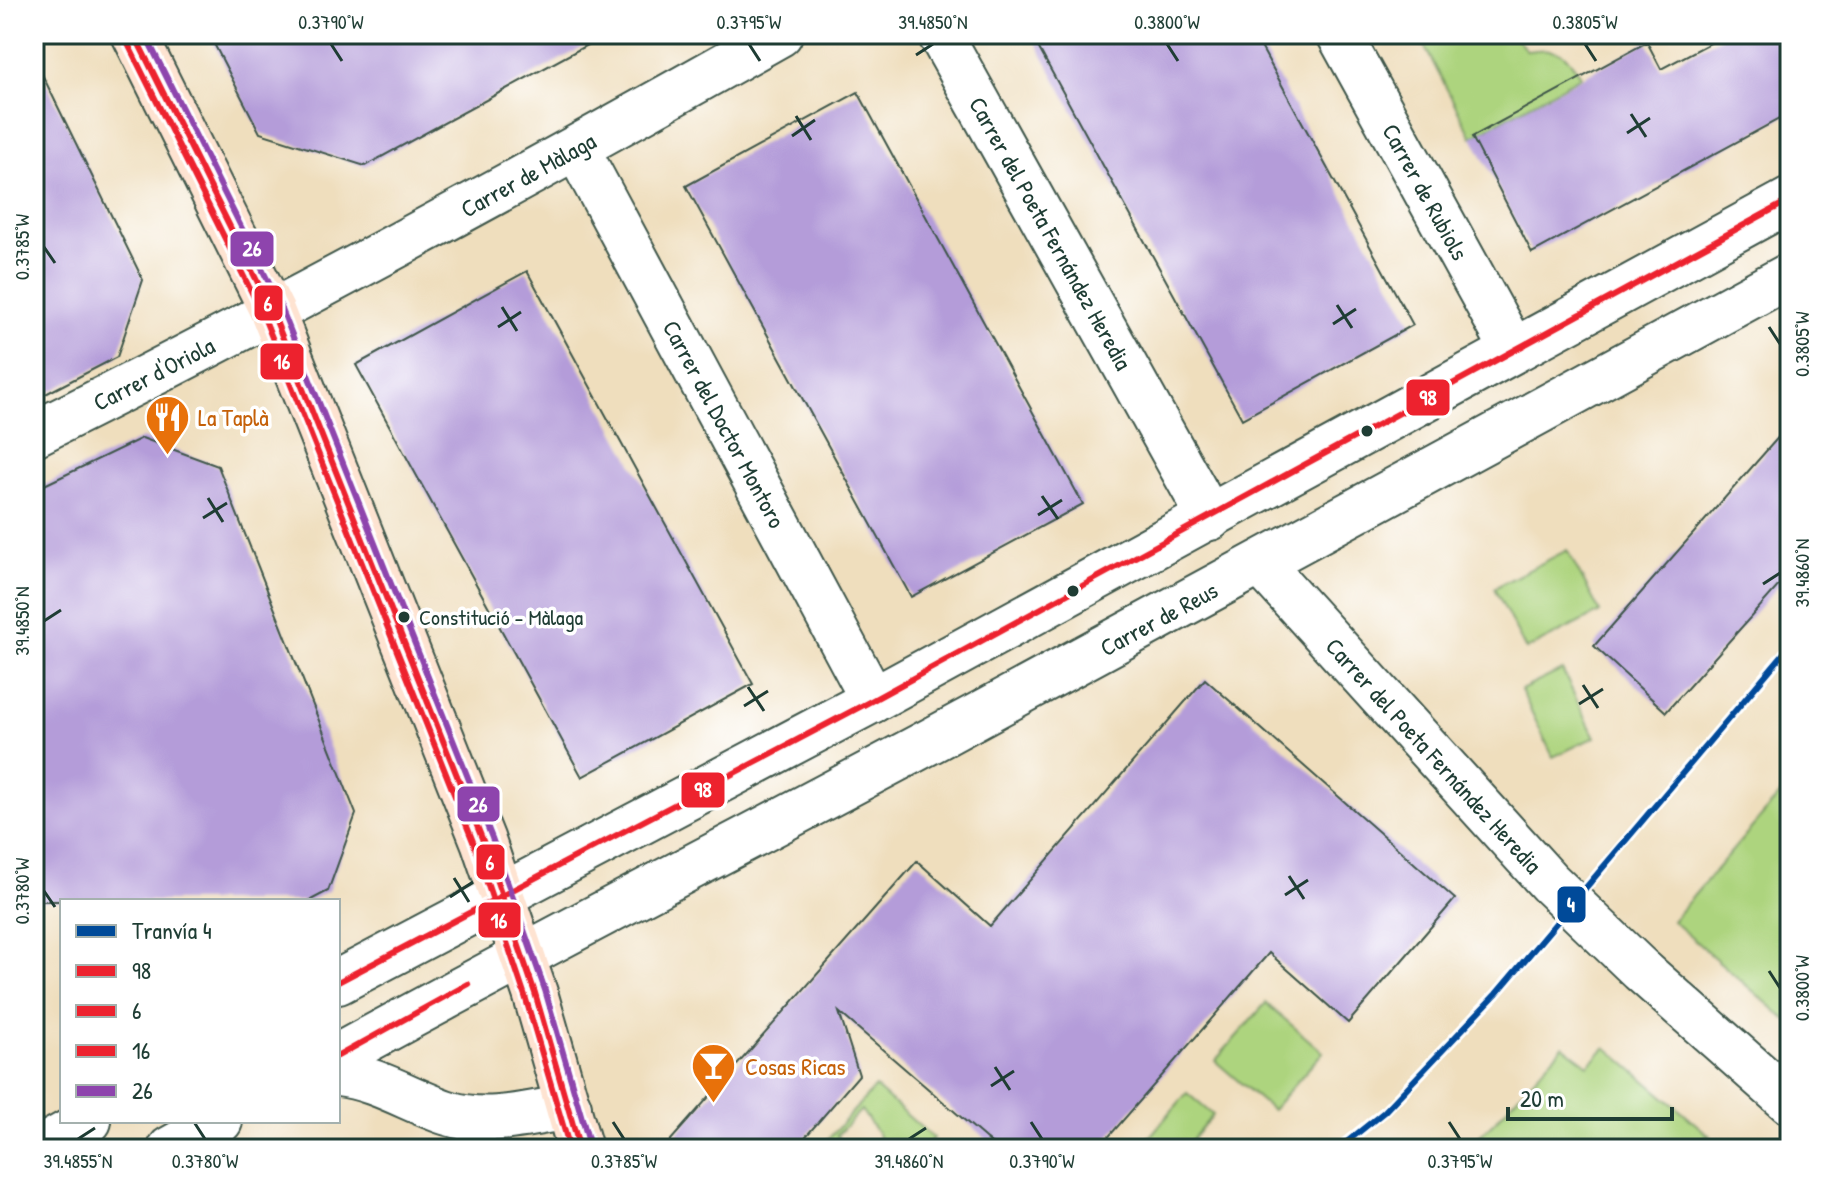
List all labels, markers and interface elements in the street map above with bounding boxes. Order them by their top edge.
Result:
text: 0.3790°W [298,8,364,35]
text: 0.3795°W [717,8,782,35]
text: 39.4850°N [898,8,968,35]
text: 0.3800°W [1134,8,1201,35]
text: 0.3805°W [1552,8,1618,35]
street label: Carrer del Poeta Fernández Heredia [962,91,1140,375]
street label: Carrer de Rubiols [1375,118,1476,266]
street label: Carrer de Màlaga [455,124,601,224]
text: 0.3785°W [8,213,35,280]
line badge: 26 [229,230,275,268]
text: 26 [242,233,262,263]
line badge: 6 [253,284,284,322]
text: 6 [264,288,273,318]
text: 0.3805°W [1788,311,1815,377]
street label: Carrer del Doctor Montoro [656,314,794,534]
street label: Carrer d'Oriola [87,329,220,418]
line badge: 16 [259,342,305,381]
text: 16 [274,346,291,376]
line badge: 98 [1405,378,1451,417]
text: 98 [1419,382,1437,412]
restaurant icon: La Taplà [143,393,191,456]
place label: La Taplà [198,401,269,433]
unlabelled marker [1359,423,1375,439]
text: 39.4860°N [1788,539,1815,607]
street label: Carrer de Reus [1094,574,1223,663]
unlabelled marker [1065,583,1081,599]
text: 39.4850°N [8,586,35,656]
place label: Constitució - Màlaga [419,602,584,632]
marker: Constitució - Màlaga [396,609,412,625]
street label: Carrer del Poeta Fernández Heredia [1319,630,1549,880]
line badge: 98 [680,771,726,809]
text: 98 [694,774,712,804]
line badge: 26 [456,785,501,823]
text: 26 [468,789,488,819]
line badge: 6 [475,843,506,881]
text: 6 [486,847,495,877]
text: 0.3780°W [8,857,35,924]
line badge: 4 [1556,885,1587,924]
text: 4 [1567,889,1575,919]
legend [60,899,340,1123]
line badge: 16 [477,901,522,939]
text: 16 [491,905,508,935]
text: Tranvía 4 [132,914,212,946]
text: 98 [132,954,151,986]
text: 0.3800°W [1788,954,1815,1021]
text: 6 [132,994,142,1026]
text: 16 [132,1034,150,1066]
bar icon: Cosas Ricas [690,1042,738,1105]
place label: Cosas Ricas [745,1050,845,1082]
scale bar [1508,1071,1672,1121]
text: 26 [132,1074,153,1106]
text: 20 m [1520,1082,1564,1114]
text: 39.4855°N [44,1147,112,1174]
text: 0.3780°W [172,1147,239,1174]
text: 0.3785°W [591,1147,658,1174]
text: 39.4860°N [875,1147,943,1174]
text: 0.3790°W [1009,1147,1075,1174]
text: 0.3795°W [1428,1147,1493,1174]

